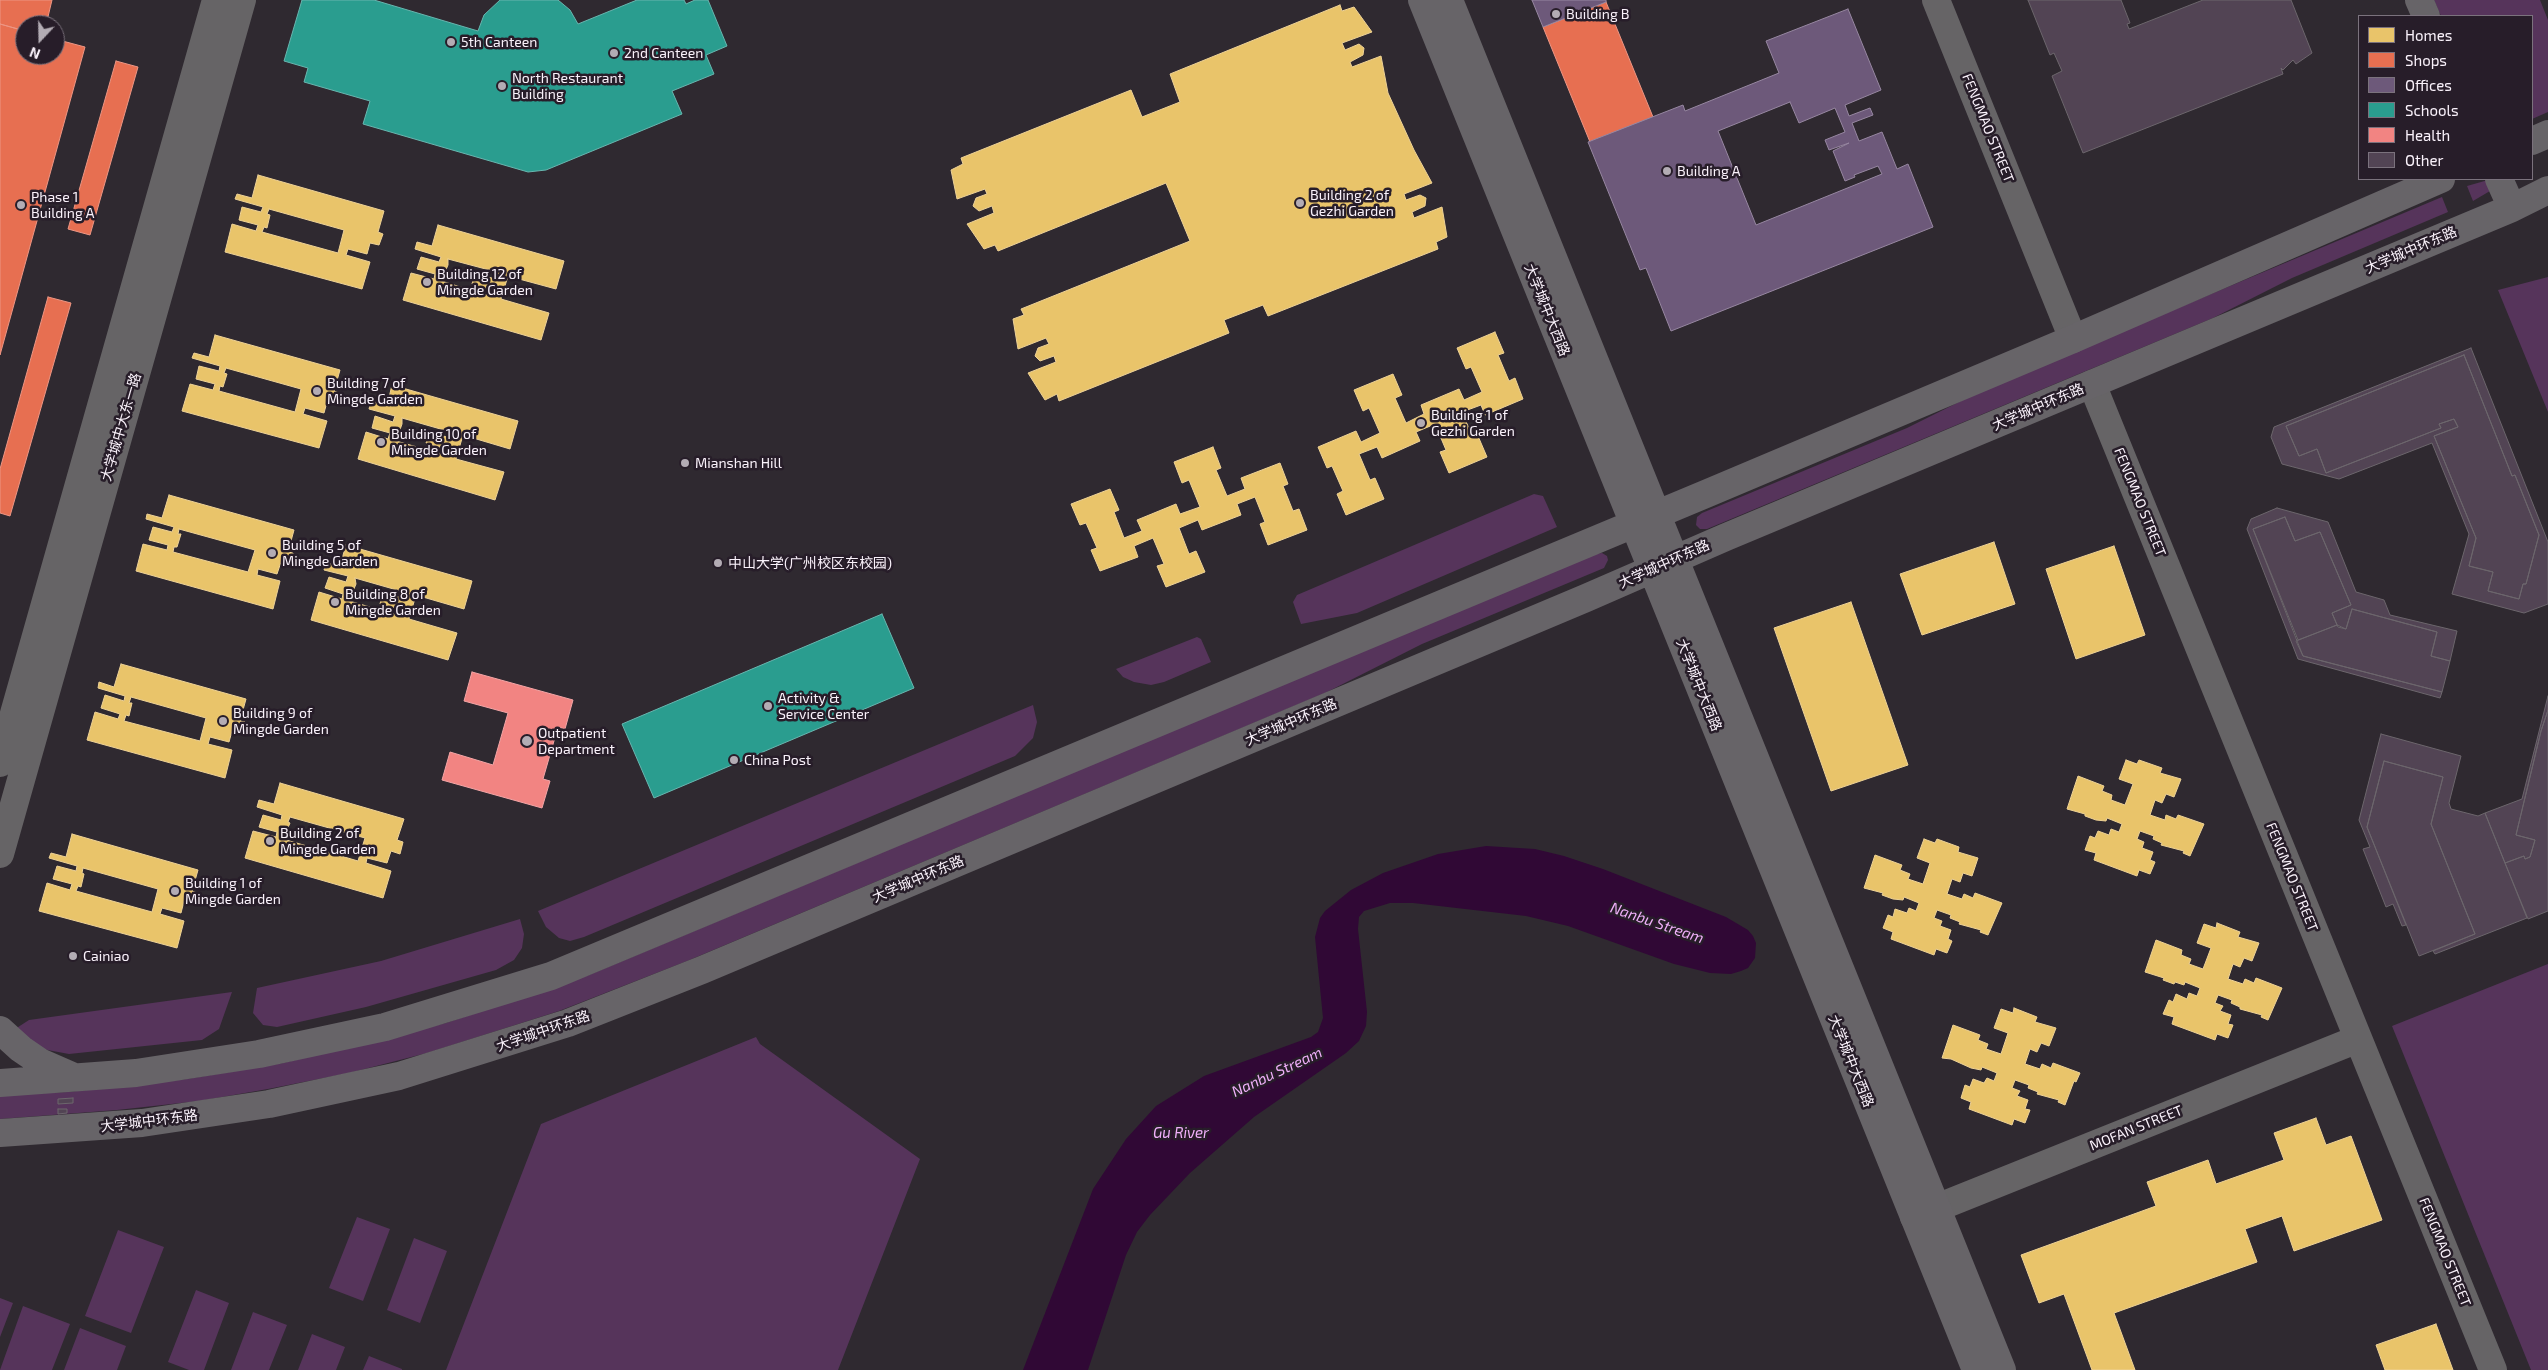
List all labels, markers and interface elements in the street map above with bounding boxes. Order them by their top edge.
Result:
place label: Building B [1566,6,1630,22]
marker: Building B [1550,8,1562,20]
north arrow [15,15,65,65]
legend [2358,15,2533,180]
text: Homes [2405,26,2452,44]
place label: 5th Canteen [461,34,537,50]
marker: 5th Canteen [445,36,457,48]
text: N [27,44,43,63]
place label: 2nd Canteen [624,45,703,61]
marker: 2nd Canteen [608,47,620,59]
text: Shops [2405,51,2447,69]
place label: North Restaurant Building [512,70,623,102]
street label: FENGMAO STREET [1959,71,2017,185]
text: Offices [2405,76,2452,94]
marker: North Restaurant Building [496,80,508,92]
text: Schools [2405,101,2459,119]
text: Health [2405,126,2450,144]
text: Other [2405,151,2444,169]
place label: Building A [1677,163,1741,179]
marker: Building A [1661,165,1673,177]
place label: Building 2 of Gezhi Garden [1310,187,1394,220]
place label: Phase 1 Building A [31,189,95,222]
marker: Building 2 of Gezhi Garden [1294,197,1306,209]
marker: Phase 1 Building A [15,199,27,211]
street label: 大学城中环东路 [2363,223,2459,277]
street label: 大学城中大西路 [1521,261,1573,359]
place label: Building 12 of Mingde Garden [437,266,533,298]
marker: Building 12 of Mingde Garden [421,276,433,288]
street label: 大学城中大东一路 [97,371,145,483]
place label: Building 7 of Mingde Garden [327,375,423,408]
street label: 大学城中环东路 [1990,380,2086,434]
marker: Building 7 of Mingde Garden [311,385,323,397]
place label: Building 1 of Gezhi Garden [1431,407,1515,440]
marker: Building 1 of Gezhi Garden [1415,417,1427,429]
place label: Building 10 of Mingde Garden [391,426,487,458]
marker: Building 10 of Mingde Garden [375,436,387,448]
street label: FENGMAO STREET [2111,445,2169,559]
place label: Mianshan Hill [695,455,782,471]
marker: Mianshan Hill [679,457,691,469]
street label: 大学城中环东路 [1616,536,1712,592]
place label: Building 5 of Mingde Garden [282,537,378,570]
marker: Building 5 of Mingde Garden [266,547,278,559]
place label: 中山大学(广州校区东校园) [728,555,892,571]
marker: 中山大学(广州校区东校园) [712,557,724,569]
place label: Building 8 of Mingde Garden [345,586,441,618]
marker: Building 8 of Mingde Garden [329,596,341,608]
street label: 大学城中大西路 [1673,636,1725,734]
place label: Activity & Service Center [778,690,869,722]
street label: 大学城中环东路 [1243,695,1339,749]
marker: Activity & Service Center [762,700,774,712]
place label: Building 9 of Mingde Garden [233,705,329,738]
marker: Building 9 of Mingde Garden [217,715,229,727]
place label: Outpatient Department [538,725,615,758]
marker: Outpatient Department [520,734,534,748]
place label: China Post [744,752,811,768]
marker: China Post [728,754,740,766]
street label: FENGMAO STREET [2263,820,2321,934]
place label: Building 2 of Mingde Garden [280,825,376,858]
marker: Building 2 of Mingde Garden [264,835,276,847]
street label: 大学城中环东路 [870,852,966,906]
place label: Building 1 of Mingde Garden [185,875,281,908]
marker: Building 1 of Mingde Garden [169,885,181,897]
water label: Nanbu Stream [1608,899,1706,947]
place label: Cainiao [83,948,129,964]
marker: Cainiao [67,950,79,962]
street label: 大学城中环东路 [494,1007,592,1055]
street label: 大学城中大西路 [1825,1012,1877,1110]
water label: Nanbu Stream [1229,1043,1325,1101]
street label: MOFAN STREET [2087,1102,2185,1154]
street label: 大学城中环东路 [99,1107,199,1135]
water label: Gu River [1153,1124,1209,1142]
street label: FENGMAO STREET [2416,1195,2474,1309]

